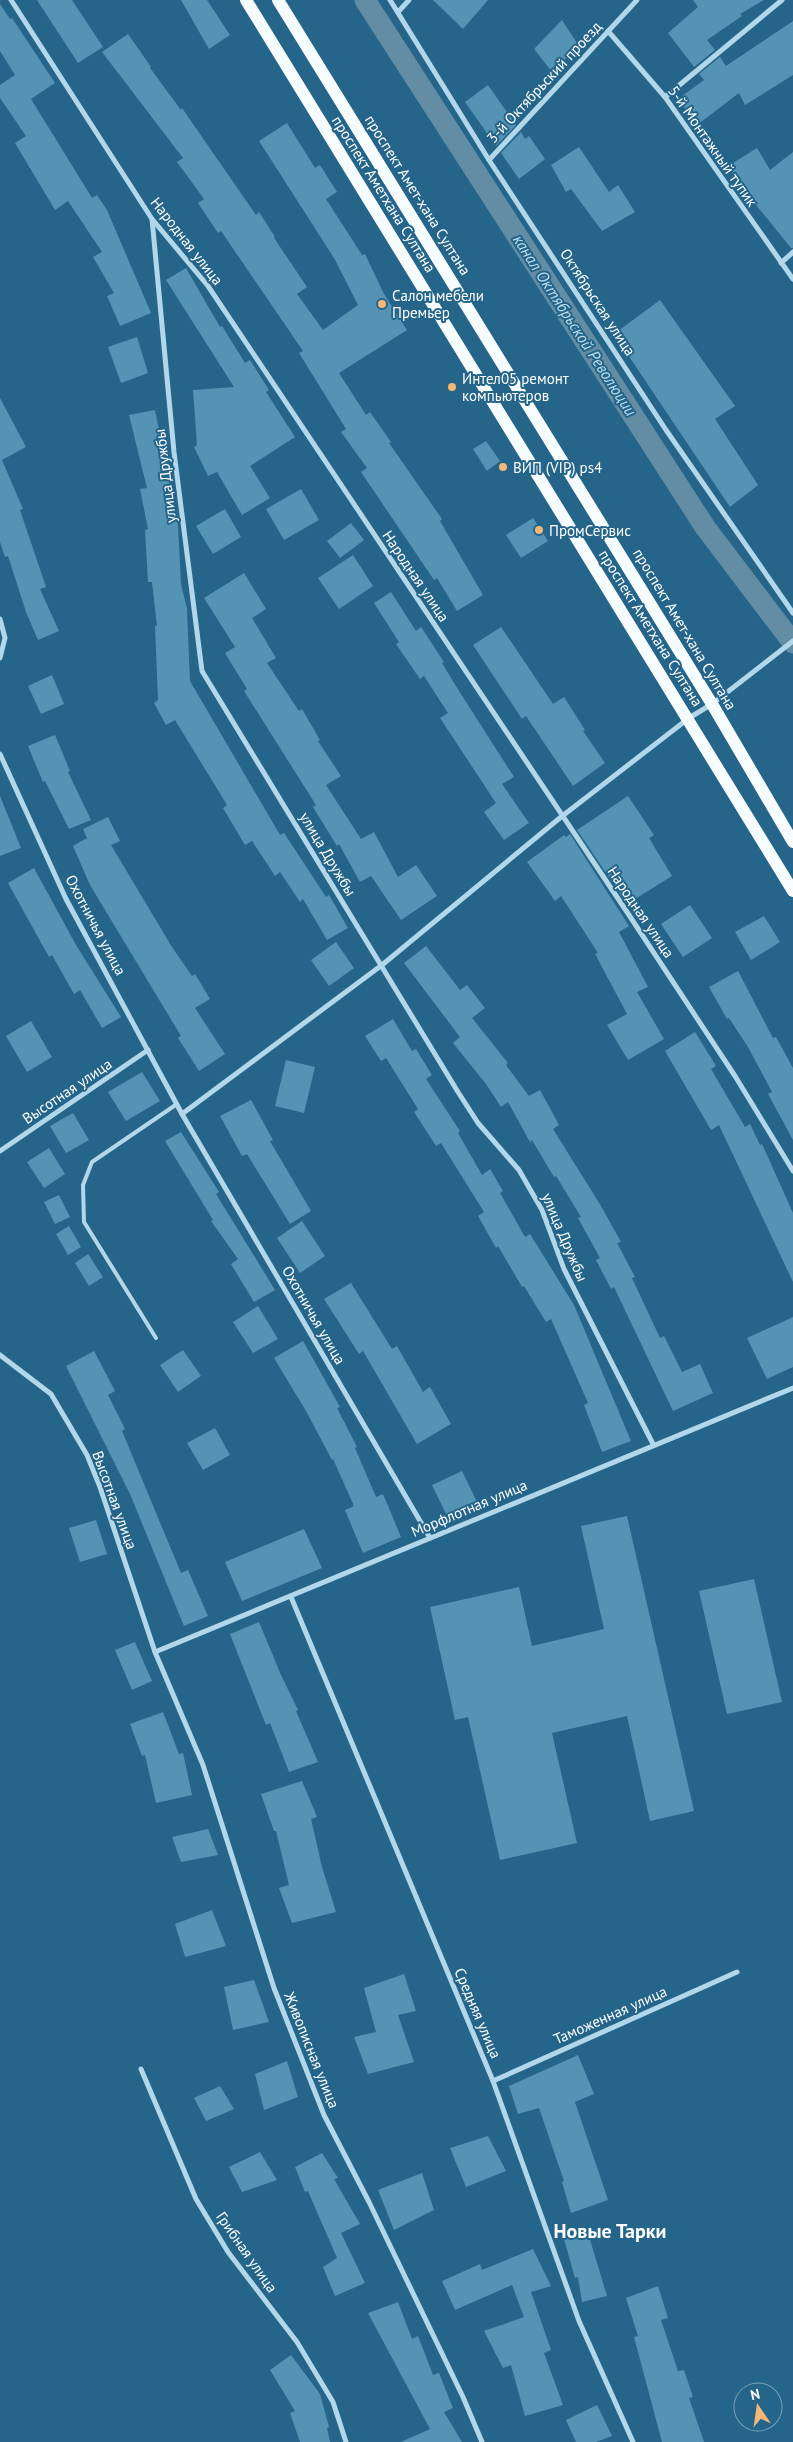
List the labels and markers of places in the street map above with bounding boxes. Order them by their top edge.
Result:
place label: Салон мебели Премьер [392,286,484,322]
marker: Салон мебели Премьер [376,298,388,310]
place label: Интел05 ремонт компьютеров [462,369,569,405]
marker: Интел05 ремонт компьютеров [446,381,458,393]
place label: ВИП (VIP) ps4 [513,458,602,477]
marker: ВИП (VIP) ps4 [497,461,509,473]
place label: ПромСервис [549,521,631,540]
marker: ПромСервис [533,524,545,536]

